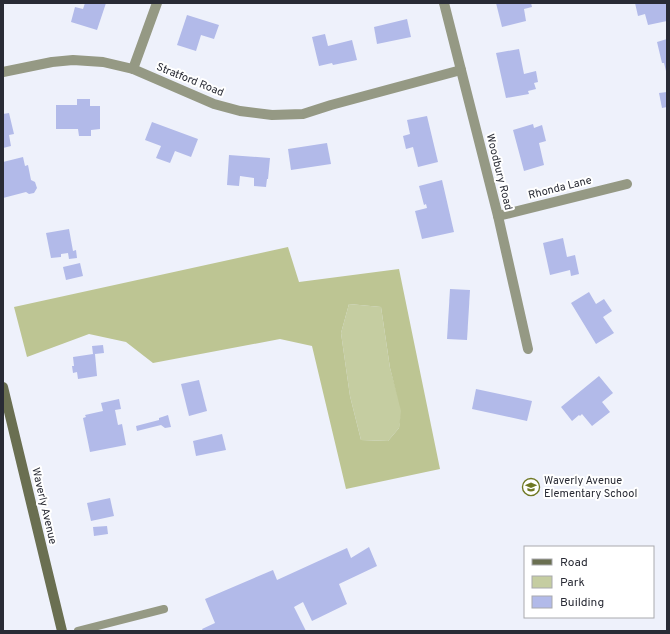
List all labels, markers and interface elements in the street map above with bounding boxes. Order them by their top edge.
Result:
street label: Stratford Road [154,60,226,100]
street label: Woodbury Road [483,132,515,212]
street label: Rhonda Lane [527,173,593,203]
street label: Waverly Avenue [28,466,60,546]
place label: Waverly Avenue Elementary School [544,474,637,501]
school or university icon: Waverly Avenue Elementary School [521,477,541,497]
legend [524,546,654,618]
text: Road [560,555,588,571]
text: Park [560,575,585,591]
text: Building [560,595,604,611]

